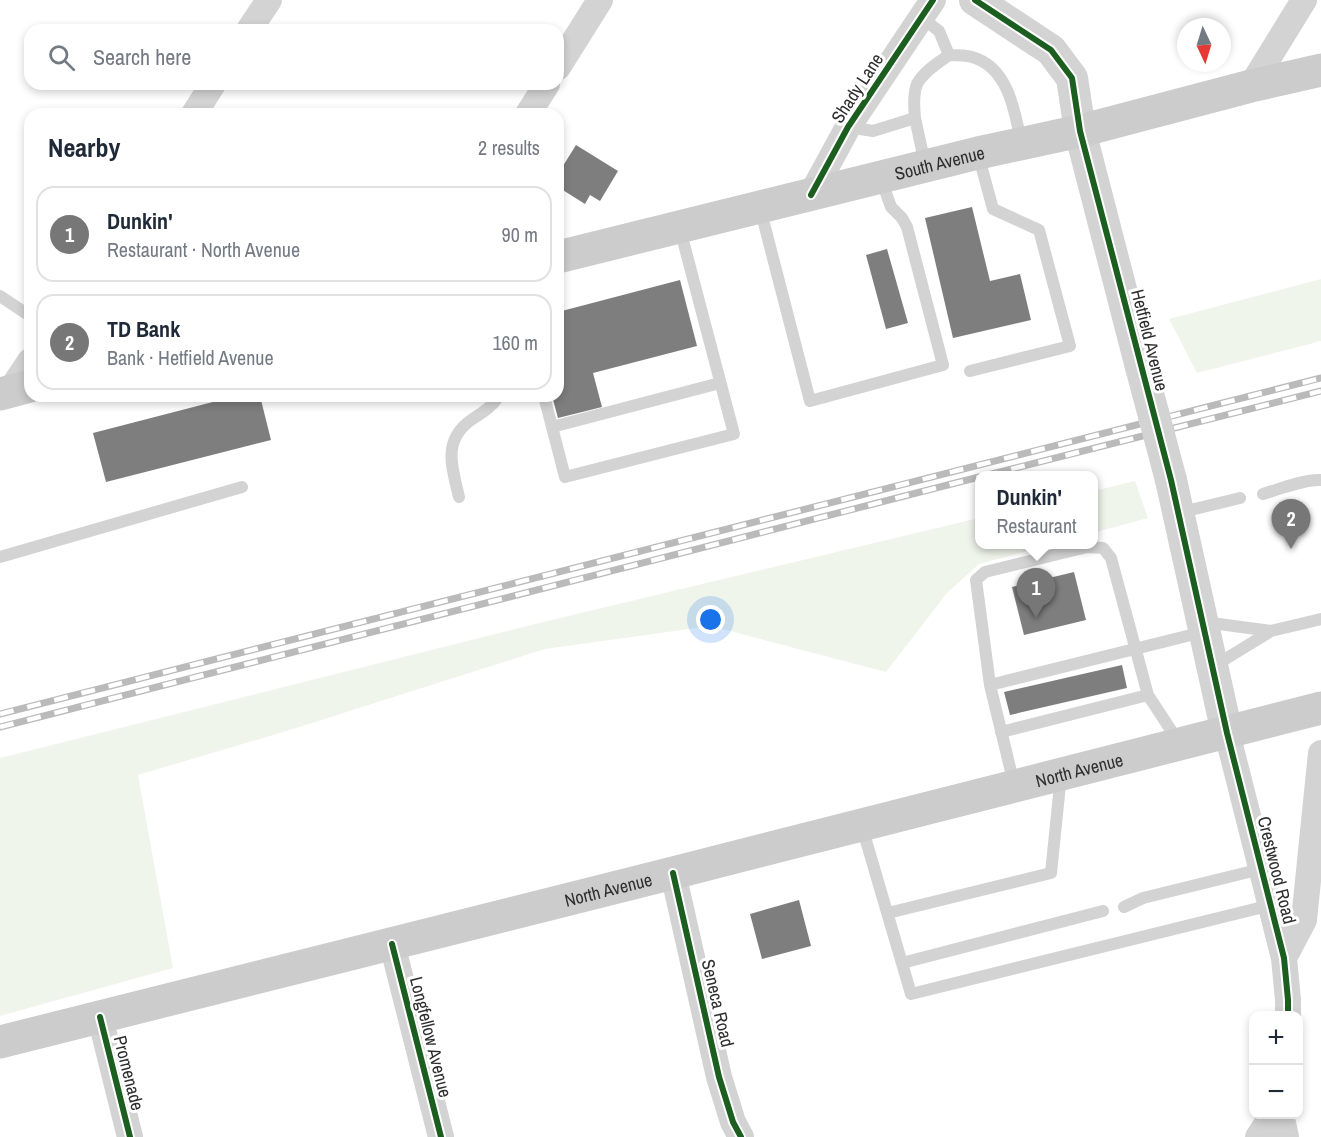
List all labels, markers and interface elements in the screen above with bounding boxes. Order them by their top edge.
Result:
north arrow [1177,18,1231,72]
search box [24,24,564,90]
icon: search [45,41,78,74]
text: Search here [93,42,191,72]
street label: Shady Lane [825,48,889,128]
text: Nearby [48,130,120,165]
text: 2 results [478,134,540,161]
street label: South Avenue [892,139,987,186]
text: Dunkin' [107,206,172,236]
text: 1 [65,221,74,248]
text: 90 m [502,221,538,248]
text: Restaurant · North Avenue [107,236,300,263]
street label: Hetfield Avenue [1125,287,1175,393]
text: TD Bank [107,314,180,344]
text: 2 [65,329,74,356]
text: 160 m [492,329,538,356]
text: Bank · Hetfield Avenue [107,344,274,371]
popup [975,471,1098,549]
text: Dunkin' [996,482,1062,512]
pin: 2 [1272,500,1310,549]
text: Restaurant [996,512,1077,539]
pin: 1 [1016,568,1056,618]
your location [696,605,725,634]
street label: North Avenue [1033,746,1125,793]
street label: Crestwood Road [1252,814,1302,926]
street label: North Avenue [562,866,654,912]
street label: Seneca Road [696,957,740,1049]
street label: Longfellow Avenue [404,974,458,1100]
map controls [1249,1011,1303,1119]
button: + [1249,1011,1303,1065]
street label: Promenade [108,1033,150,1113]
button: − [1249,1065,1303,1119]

